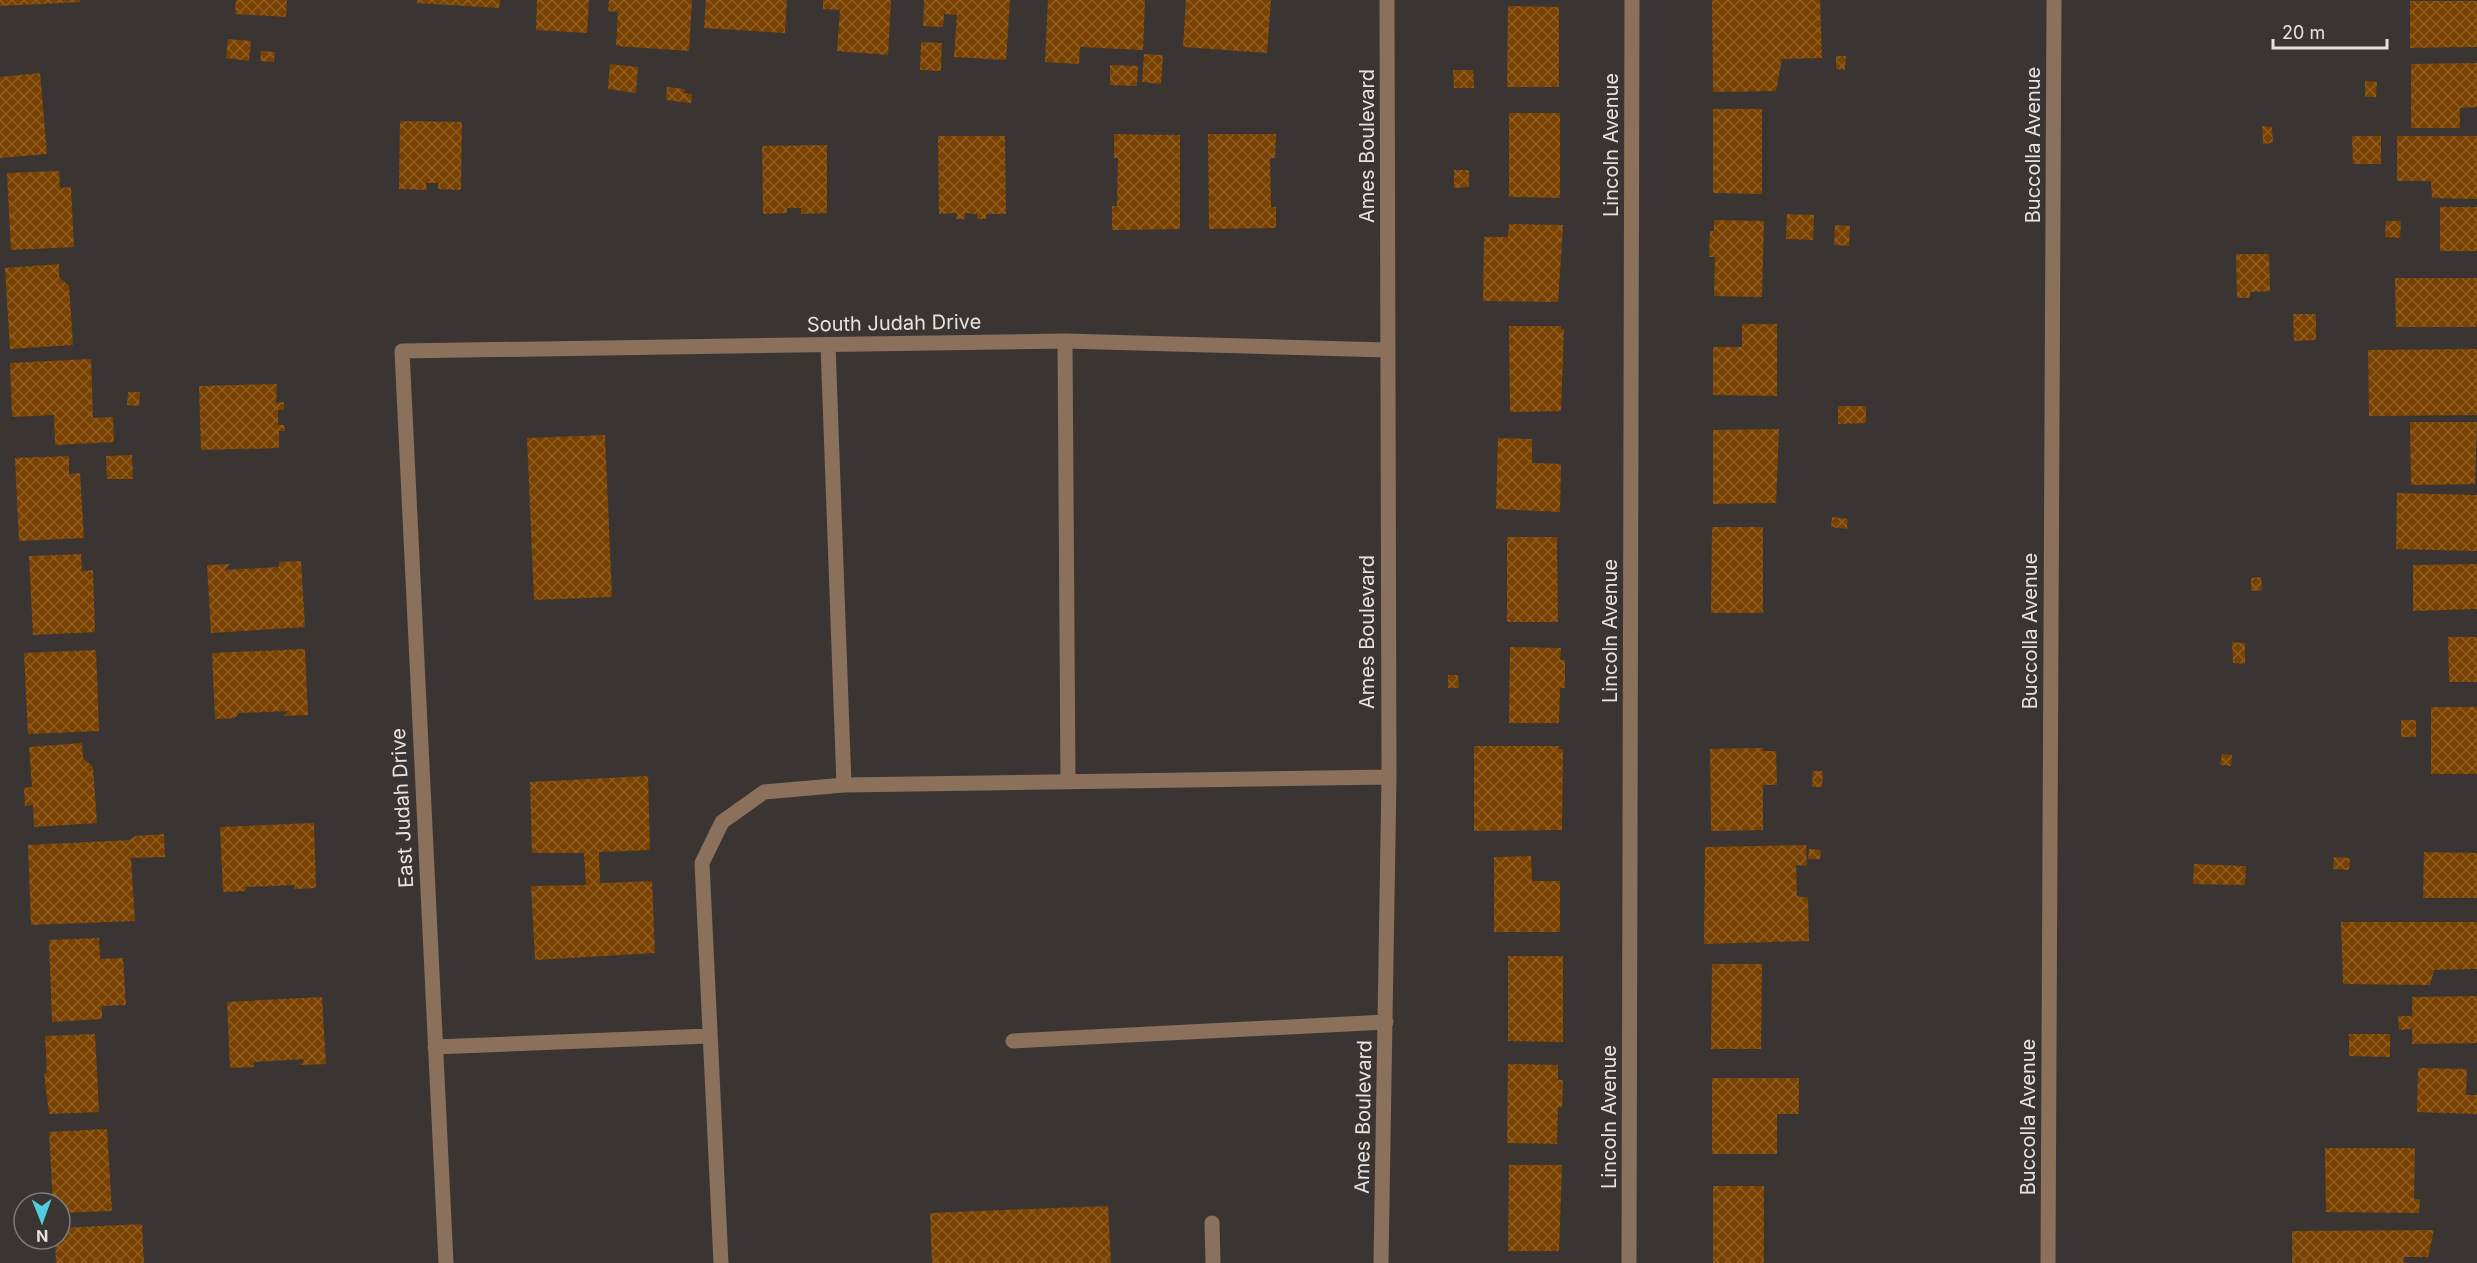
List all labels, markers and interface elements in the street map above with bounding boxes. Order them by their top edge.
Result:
scale bar [2273,12,2387,50]
text: 20 m [2282,22,2325,43]
street label: Buccolla Avenue [2021,67,2045,223]
street label: Ames Boulevard [1355,69,1379,223]
street label: Lincoln Avenue [1599,73,1623,217]
street label: South Judah Drive [807,309,981,337]
street label: Buccolla Avenue [2018,553,2042,709]
street label: Ames Boulevard [1355,555,1379,709]
street label: Lincoln Avenue [1598,559,1622,703]
street label: East Judah Drive [386,728,418,888]
street label: Buccolla Avenue [2016,1039,2040,1195]
street label: Ames Boulevard [1350,1040,1376,1194]
street label: Lincoln Avenue [1597,1045,1621,1189]
north arrow [12,1191,72,1251]
text: N [36,1226,49,1246]

